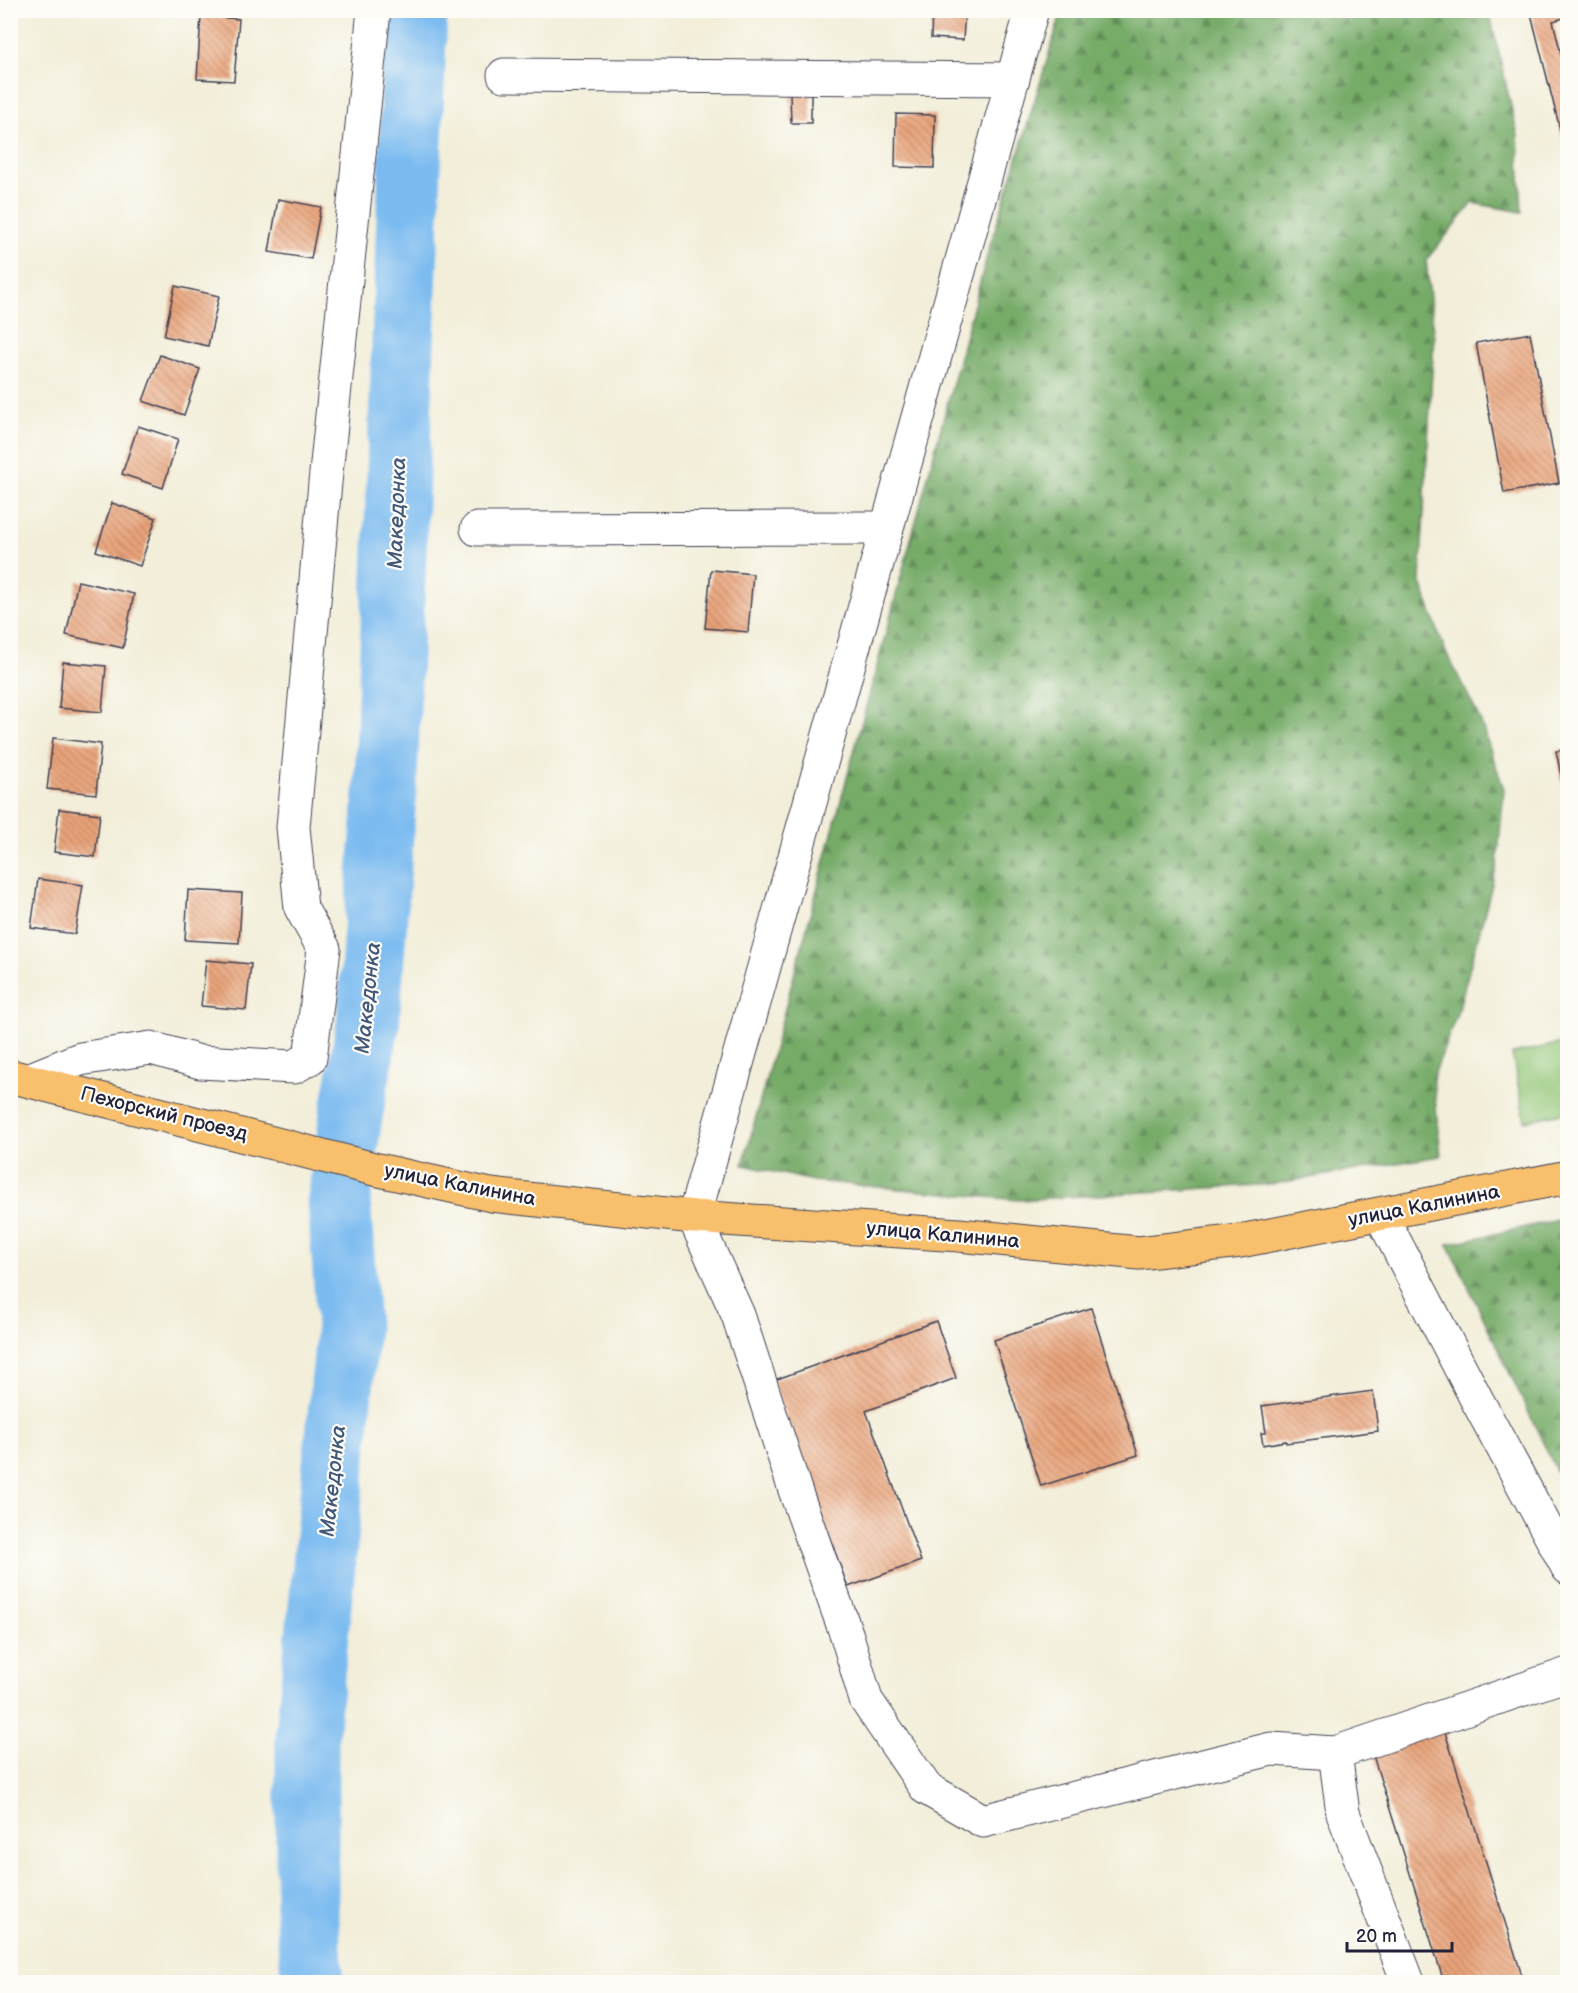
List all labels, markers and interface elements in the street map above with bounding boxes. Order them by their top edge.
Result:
water label: Македонка [383,457,411,569]
water label: Македонка [350,941,386,1055]
street label: Пехорский проезд [78,1082,250,1146]
street label: улица Калинина [382,1159,538,1211]
street label: улица Калинина [1346,1180,1502,1232]
street label: улица Калинина [865,1216,1021,1254]
water label: Македонка [315,1424,351,1538]
scale bar [1347,1915,1452,1953]
text: 20 m [1356,1926,1397,1947]

